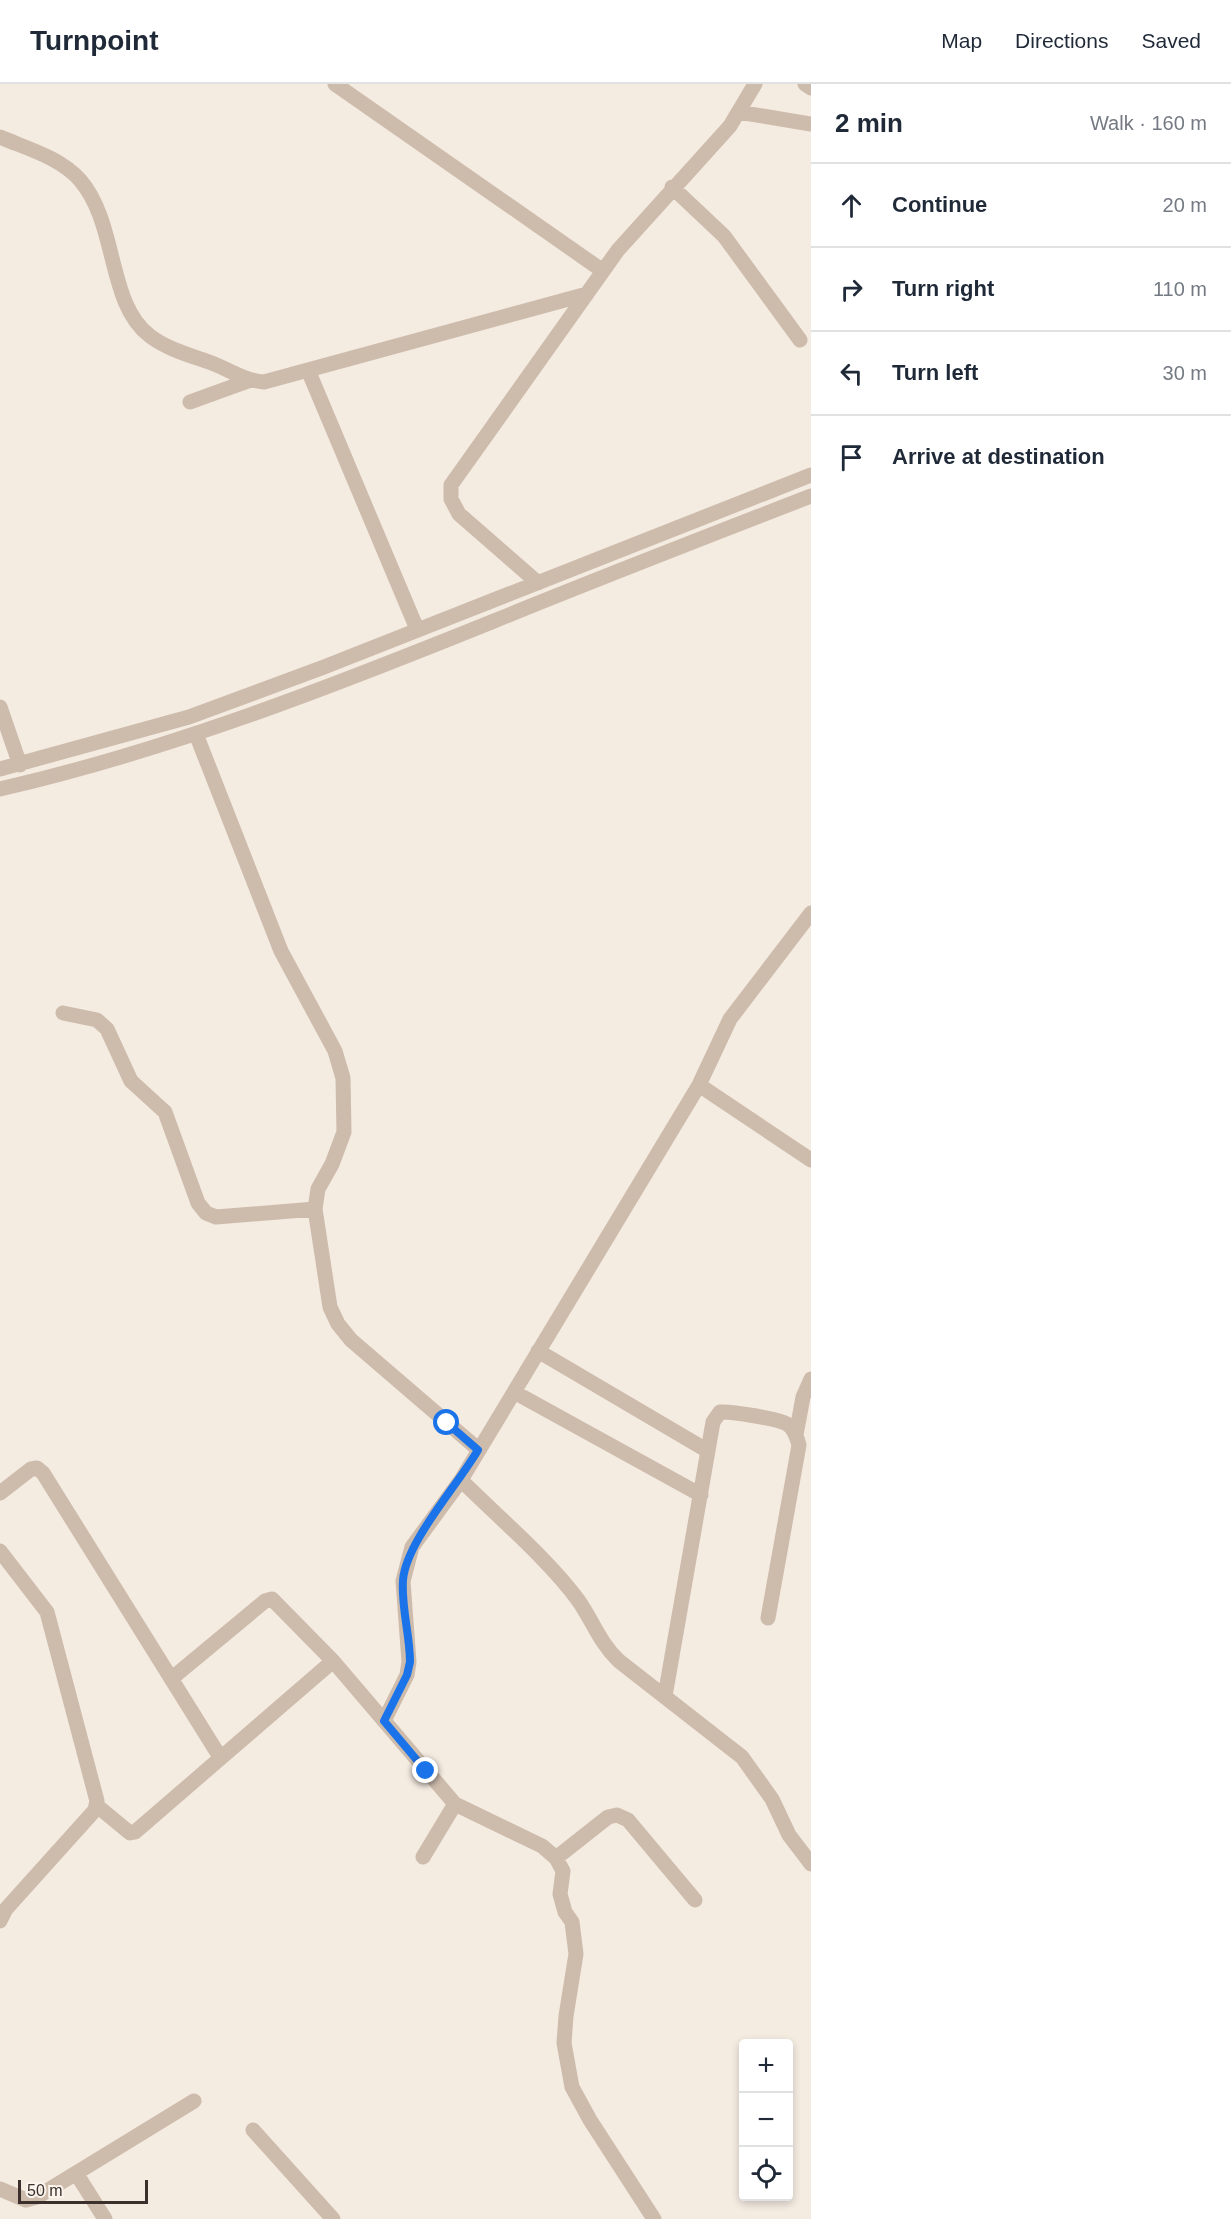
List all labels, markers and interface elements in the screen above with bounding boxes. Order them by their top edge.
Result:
text: Turnpoint [30,25,159,56]
text: Map [941,29,982,52]
text: Directions [1015,29,1108,52]
text: Saved [1141,29,1201,52]
text: 2 min [835,108,903,138]
text: Walk · 160 m [1090,112,1207,134]
icon: ahead [835,189,868,222]
text: Continue [892,192,987,217]
text: 20 m [1163,194,1207,216]
icon: right [835,273,868,306]
text: Turn right [892,276,994,301]
text: 110 m [1153,278,1207,300]
icon: left [835,357,868,390]
text: Turn left [892,360,978,385]
text: 30 m [1163,362,1207,384]
icon: arrive [835,441,868,474]
text: Arrive at destination [892,444,1105,469]
route start [433,1409,459,1435]
route end [412,1757,438,1783]
map controls [739,2039,793,2201]
button: + [739,2039,793,2093]
button: − [739,2093,793,2147]
button: locate [739,2147,793,2201]
scale bar [18,2177,148,2204]
text: 50 m [27,2182,63,2199]

